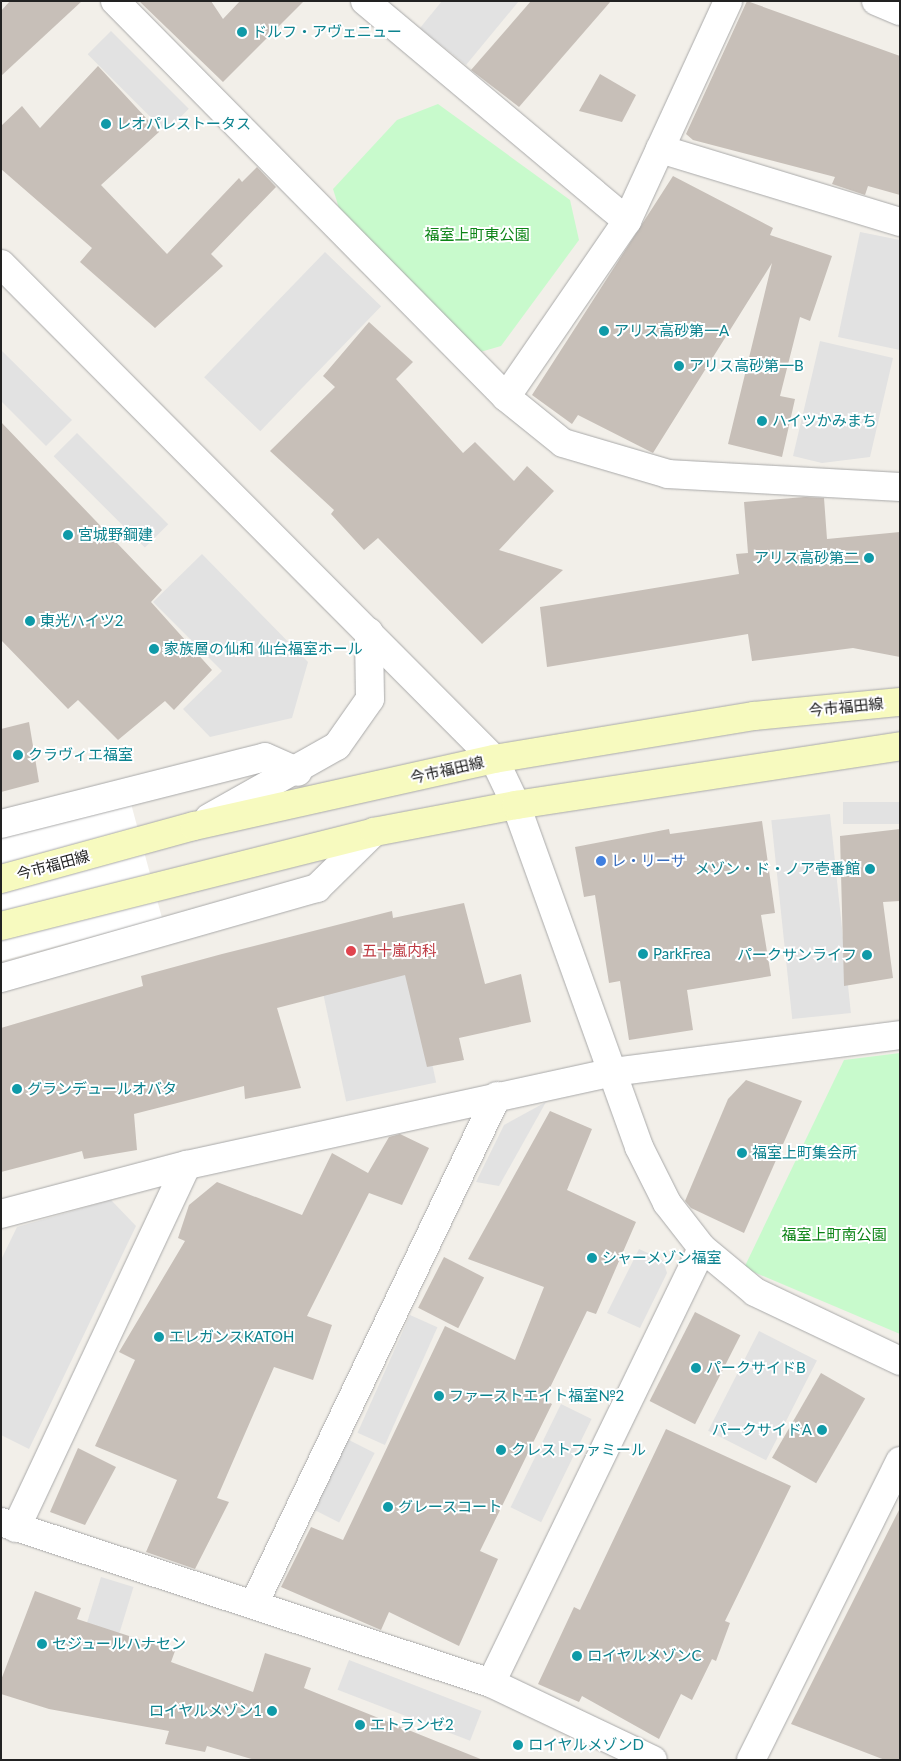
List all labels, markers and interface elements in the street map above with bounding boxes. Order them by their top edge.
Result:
place label: ドルフ・アヴェニュー [252,23,402,41]
marker: ドルフ・アヴェニュー [236,26,248,38]
place label: レオパレストータス [116,115,251,133]
marker: レオパレストータス [100,118,112,130]
park label: 福室上町東公園 [425,226,529,244]
place label: アリス高砂第一A [614,322,729,340]
marker: アリス高砂第一A [598,325,610,337]
place label: アリス高砂第一B [689,357,804,375]
marker: アリス高砂第一B [673,360,685,372]
place label: ハイツかみまち [772,412,877,430]
marker: ハイツかみまち [756,415,768,427]
place label: 宮城野鋼建 [78,526,153,544]
marker: 宮城野鋼建 [62,529,74,541]
place label: アリス高砂第二 [754,549,859,567]
marker: アリス高砂第二 [863,552,875,564]
place label: 東光ハイツ2 [40,612,124,630]
marker: 東光ハイツ2 [24,615,36,627]
place label: 家族層の仙和 仙台福室ホール [164,640,363,658]
marker: 家族層の仙和 仙台福室ホール [148,643,160,655]
street label: 今市福田線 [808,694,884,720]
place label: クラヴィエ福室 [28,746,133,764]
marker: クラヴィエ福室 [12,749,24,761]
street label: 今市福田線 [408,753,486,787]
street label: 今市福田線 [14,847,92,883]
place label: レ・リーサ [611,852,686,870]
marker: レ・リーサ [595,855,607,867]
place label: メゾン・ド・ノア壱番館 [695,860,860,878]
marker: メゾン・ド・ノア壱番館 [864,863,876,875]
place label: 五十嵐内科 [362,942,437,960]
marker: 五十嵐内科 [344,944,358,958]
place label: ParkFrea [653,945,711,963]
place label: パークサンライフ [737,946,857,964]
marker: ParkFrea [637,948,649,960]
marker: パークサンライフ [861,949,873,961]
place label: グランデュールオバタ [27,1080,177,1098]
marker: グランデュールオバタ [11,1083,23,1095]
place label: 福室上町集会所 [752,1144,857,1162]
marker: 福室上町集会所 [736,1147,748,1159]
park label: 福室上町南公園 [782,1226,886,1244]
place label: シャーメゾン福室 [602,1249,722,1267]
marker: シャーメゾン福室 [586,1252,598,1264]
place label: エレガンスKATOH [169,1328,295,1346]
marker: エレガンスKATOH [153,1331,165,1343]
place label: パークサイドB [706,1359,806,1377]
marker: パークサイドB [690,1362,702,1374]
place label: ファーストエイト福室№2 [449,1387,625,1405]
marker: ファーストエイト福室№2 [433,1390,445,1402]
place label: パークサイドA [712,1421,812,1439]
marker: パークサイドA [816,1424,828,1436]
place label: クレストファミール [511,1441,646,1459]
marker: クレストファミール [495,1444,507,1456]
place label: グレースコート [398,1498,503,1516]
marker: グレースコート [382,1501,394,1513]
place label: セジュールハナセン [52,1635,187,1653]
marker: セジュールハナセン [36,1638,48,1650]
place label: ロイヤルメゾンC [587,1647,702,1665]
marker: ロイヤルメゾンC [571,1650,583,1662]
place label: ロイヤルメゾン1 [148,1702,262,1720]
marker: ロイヤルメゾン1 [266,1705,278,1717]
place label: エトランゼ2 [370,1716,454,1734]
marker: エトランゼ2 [354,1719,366,1731]
place label: ロイヤルメゾンD [528,1736,644,1754]
marker: ロイヤルメゾンD [512,1739,524,1751]

